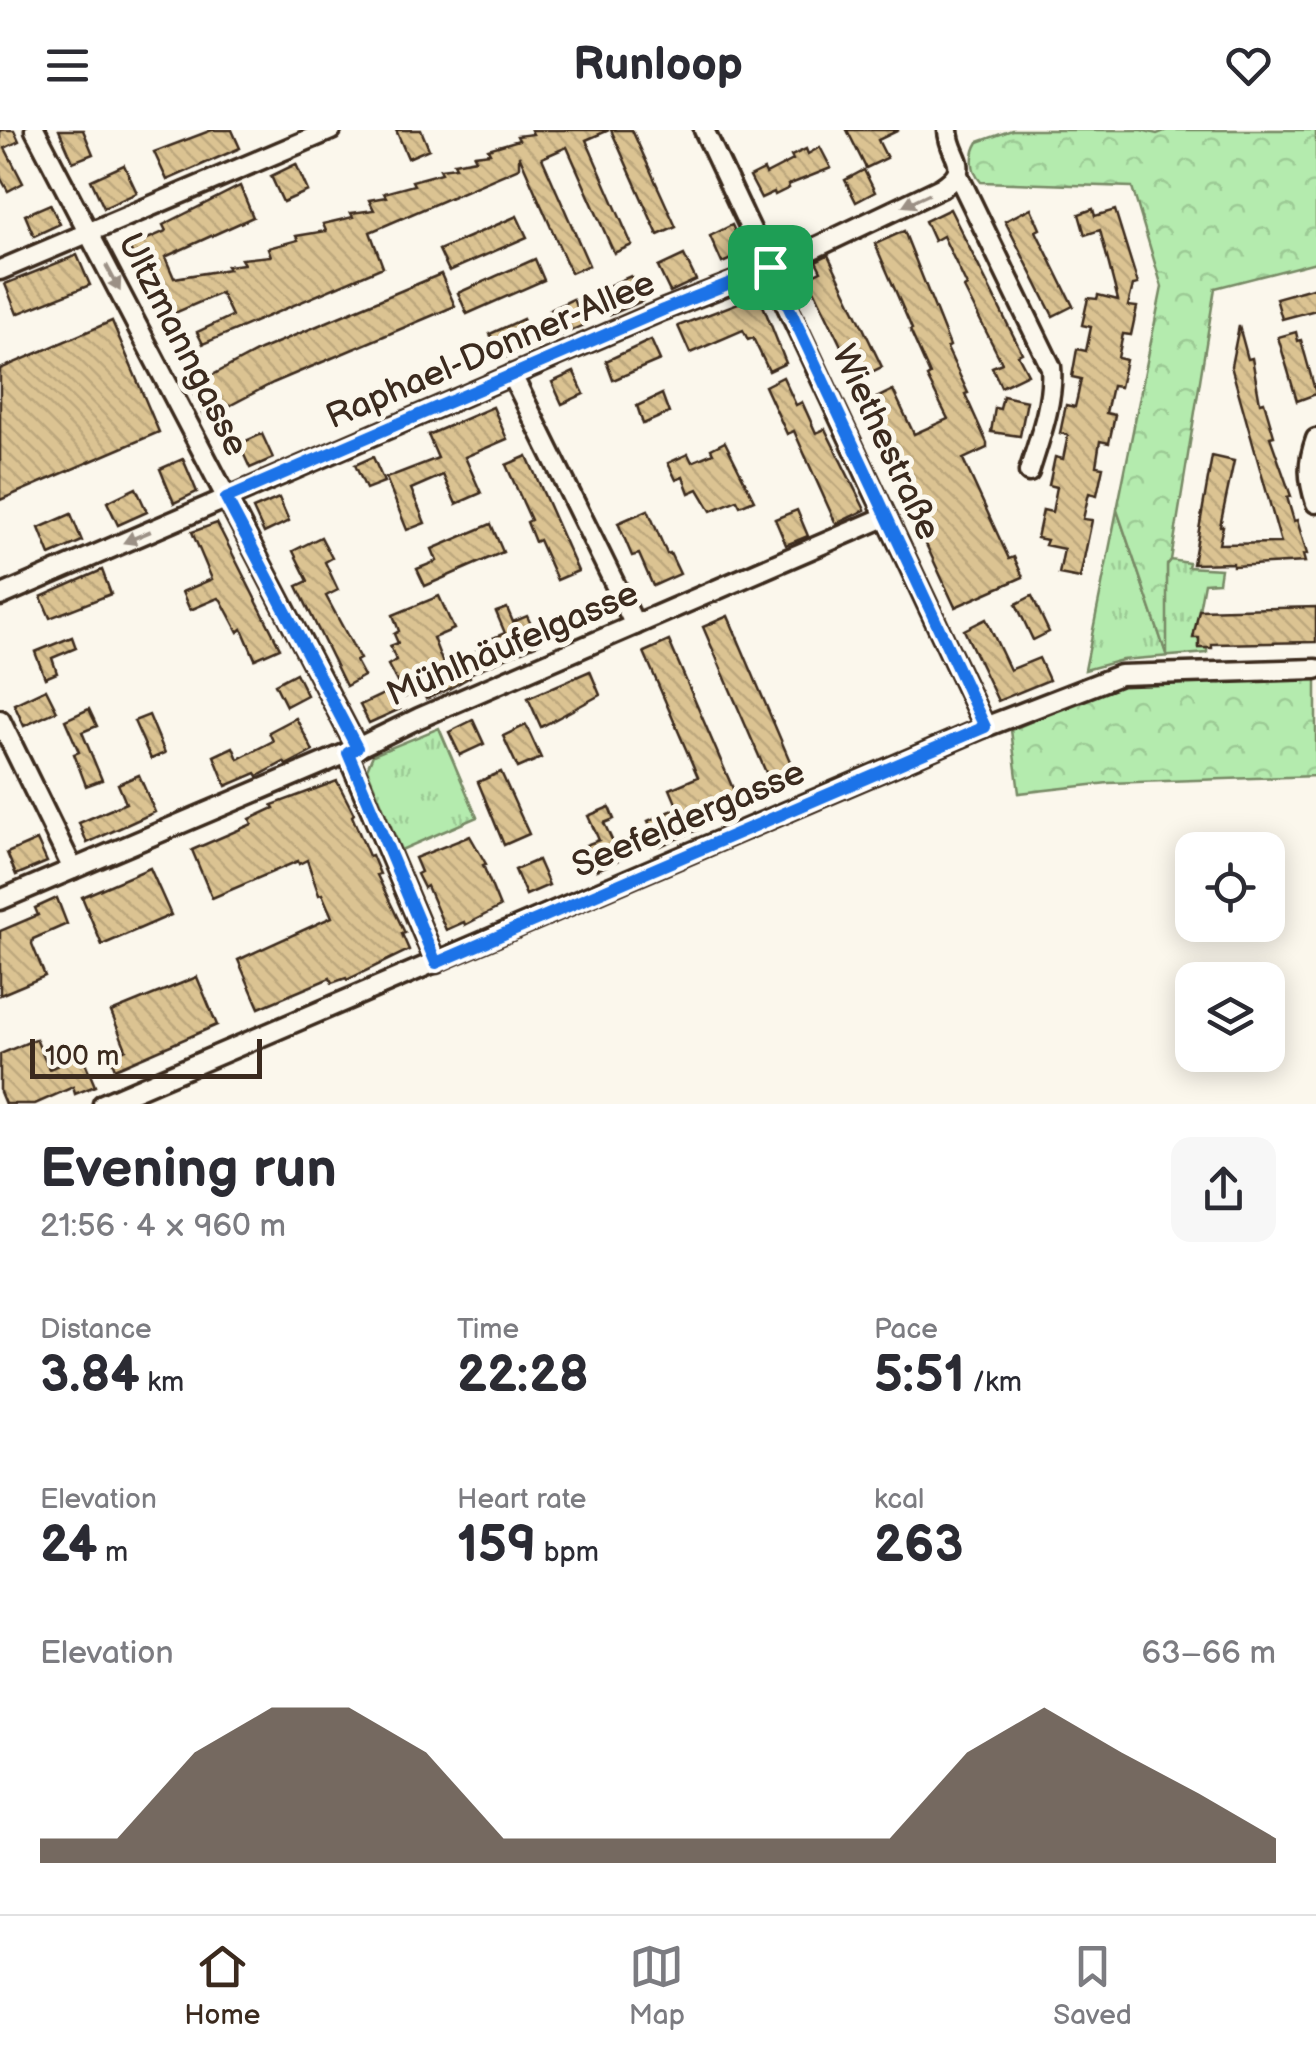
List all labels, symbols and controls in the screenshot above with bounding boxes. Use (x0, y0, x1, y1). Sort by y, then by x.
icon: menu (40, 38, 95, 93)
text: Runloop (573, 38, 743, 93)
icon: heart (1221, 38, 1276, 93)
one-way arrow (901, 192, 930, 209)
pin (728, 225, 813, 310)
street label: Ultzmanngasse (108, 226, 257, 463)
icon: arrive (743, 240, 798, 295)
street label: Raphael-Donner-Allee (320, 262, 661, 439)
one-way arrow (104, 264, 121, 293)
street label: Wiethestraße (822, 338, 950, 547)
one-way arrow (122, 529, 152, 545)
street label: Mühlhäufelgasse (380, 572, 645, 717)
street label: Seefeldergasse (566, 751, 811, 888)
map controls (1175, 832, 1285, 1072)
button: locate (1175, 832, 1285, 942)
button: layers (1175, 962, 1285, 1072)
scale bar (30, 1034, 262, 1078)
text: 100 m (45, 1040, 119, 1073)
text: Evening run (40, 1136, 337, 1203)
button: share (1171, 1137, 1276, 1242)
text: 21:56 · 4 × 960 m (40, 1207, 286, 1246)
text: Distance (40, 1313, 152, 1346)
text: Time (457, 1313, 519, 1346)
text: Pace (874, 1313, 938, 1346)
text: 3.84 (40, 1346, 140, 1406)
text: 22:28 (457, 1346, 589, 1406)
text: 5:51 (874, 1346, 965, 1406)
text: km (140, 1366, 184, 1399)
text: /km (965, 1366, 1022, 1399)
text: Elevation (40, 1483, 157, 1516)
text: Heart rate (457, 1483, 586, 1516)
text: kcal (874, 1483, 924, 1516)
text: 24 (40, 1516, 97, 1576)
text: 159 (457, 1516, 536, 1576)
text: 263 (874, 1516, 963, 1576)
text: m (97, 1536, 128, 1569)
text: bpm (536, 1536, 599, 1569)
text: Elevation (40, 1634, 173, 1673)
text: 63–66 m (1141, 1634, 1276, 1673)
tab: Home (184, 1939, 260, 2032)
tab: Map (629, 1939, 685, 2032)
tab: Saved (1053, 1939, 1132, 2032)

